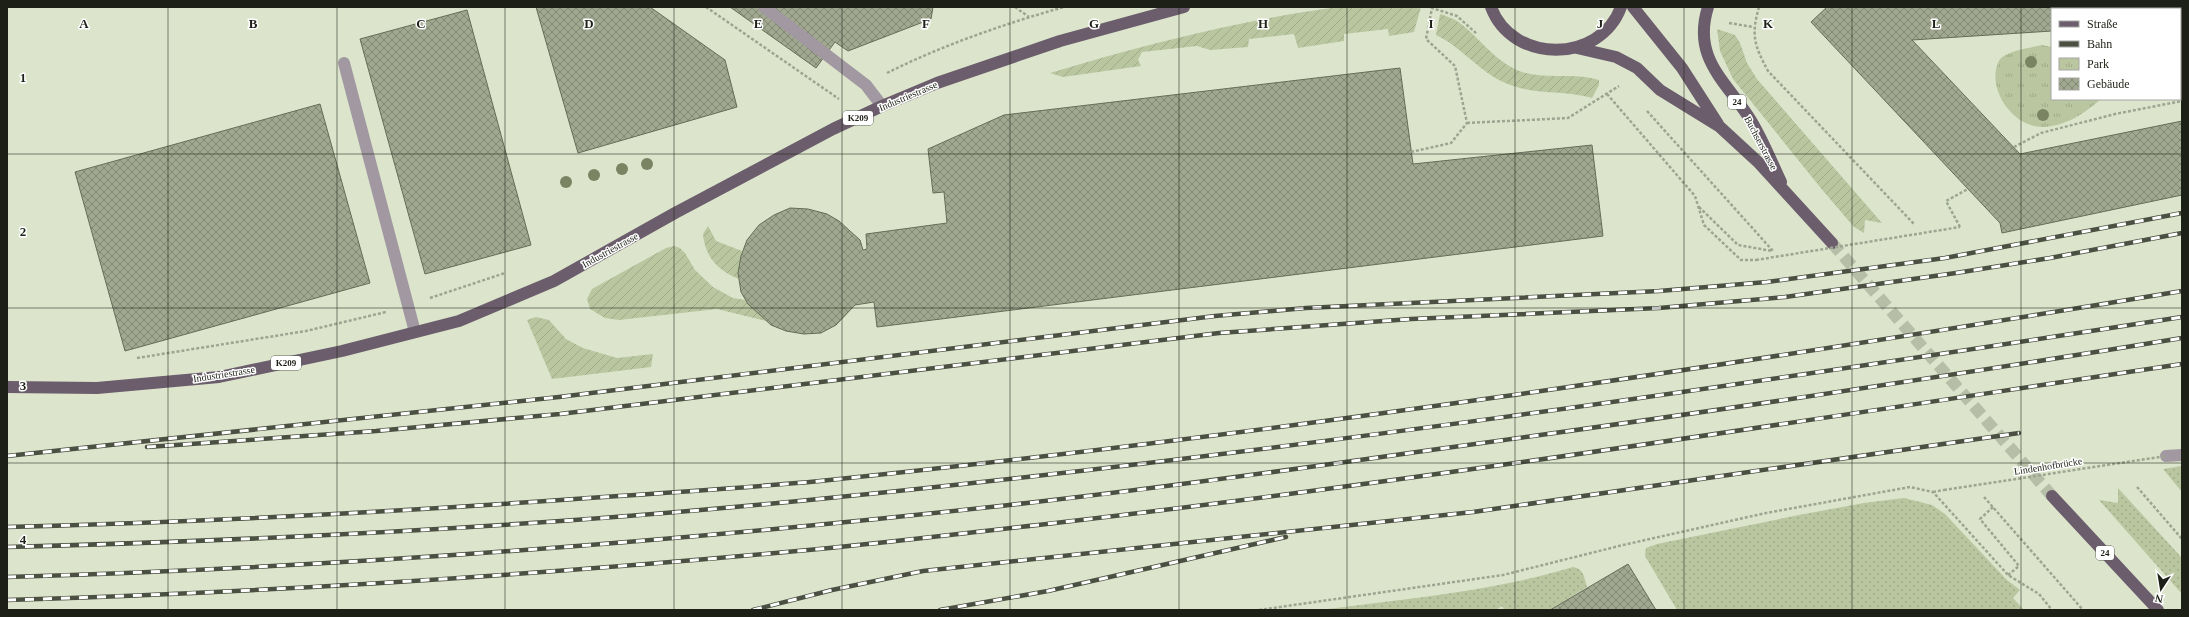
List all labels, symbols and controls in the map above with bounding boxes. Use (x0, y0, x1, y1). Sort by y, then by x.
legend (2051, 8, 2181, 100)
text: A (79, 16, 89, 31)
text: B (249, 16, 258, 31)
text: C (416, 16, 426, 31)
text: D (584, 16, 594, 31)
text: E (754, 16, 762, 31)
text: F (922, 16, 930, 31)
text: G (1089, 16, 1099, 31)
text: H (1258, 16, 1268, 31)
text: I (1428, 16, 1434, 31)
text: J (1597, 16, 1604, 31)
text: K (1763, 16, 1774, 31)
text: L (1932, 16, 1941, 31)
text: Straße (2087, 17, 2118, 31)
text: Bahn (2087, 37, 2112, 51)
text: Park (2087, 57, 2109, 71)
text: 1 (20, 70, 26, 85)
text: Gebäude (2087, 77, 2130, 91)
street label: Industriestrasse (877, 79, 939, 113)
road number: 24 (1728, 95, 1746, 109)
road number: K209 (843, 111, 873, 125)
street label: Buchserstrasse (1742, 114, 1780, 172)
text: 2 (20, 224, 26, 239)
street label: Industriestrasse (580, 230, 640, 270)
road number: K209 (271, 356, 301, 370)
street label: Industriestrasse (192, 364, 256, 384)
text: 3 (20, 378, 27, 393)
street label: Lindenhofbrücke (2013, 455, 2083, 477)
text: 4 (20, 532, 27, 547)
road number: 24 (2096, 546, 2114, 560)
north arrow (2141, 569, 2181, 609)
text: N (2154, 592, 2164, 605)

